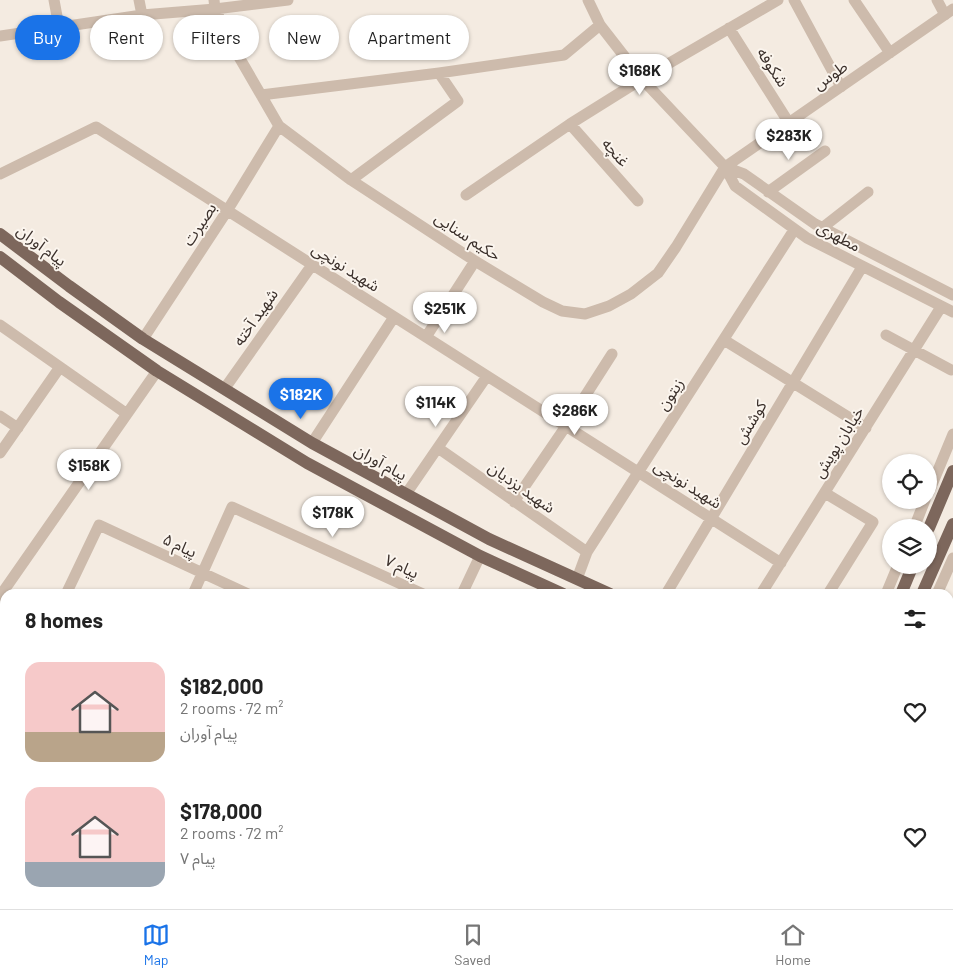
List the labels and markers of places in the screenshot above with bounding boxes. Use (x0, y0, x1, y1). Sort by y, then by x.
pin: $168K (605, 54, 675, 96)
pin: $283K (754, 119, 824, 161)
pin: $251K (410, 292, 480, 334)
pin: $182K (266, 378, 336, 420)
pin: $114K (401, 386, 471, 428)
pin: $286K (540, 394, 610, 436)
pin: $158K (54, 448, 124, 491)
pin: $178K (298, 496, 368, 538)

